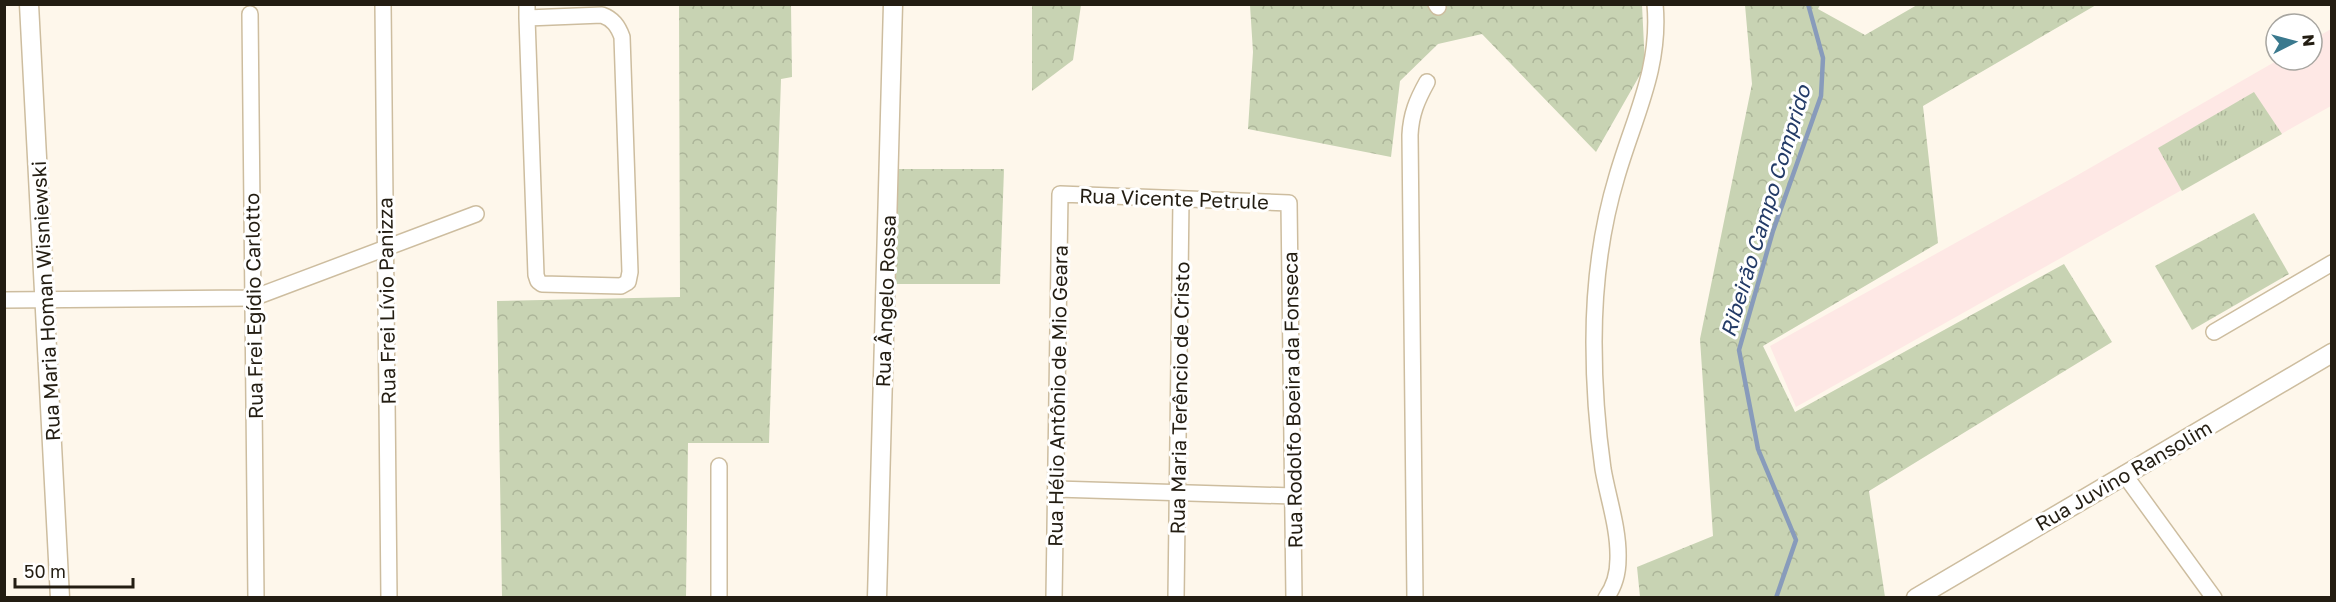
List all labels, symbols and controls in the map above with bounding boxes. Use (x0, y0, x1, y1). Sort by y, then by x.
north arrow (2264, 12, 2324, 72)
text: N (2298, 33, 2319, 48)
water label: Ribeirão Campo Comprido (1714, 81, 1816, 340)
street label: Rua Maria Homan Wisniewski (26, 160, 64, 442)
street label: Rua Vicente Petrule (1079, 183, 1269, 213)
street label: Rua Frei Egídio Carlotto (239, 193, 267, 419)
street label: Rua Frei Lívio Panizza (372, 197, 400, 405)
street label: Rua Ângelo Rossa (870, 214, 900, 388)
street label: Rua Hélio Antônio de Mio Geara (1042, 245, 1072, 547)
street label: Rua Rodolfo Boeira da Fonseca (1277, 251, 1307, 549)
street label: Rua Maria Terêncio de Cristo (1165, 261, 1193, 535)
street label: Rua Juvino Ransolim (2031, 415, 2215, 535)
scale bar (15, 551, 134, 589)
text: 50 m (24, 560, 66, 582)

